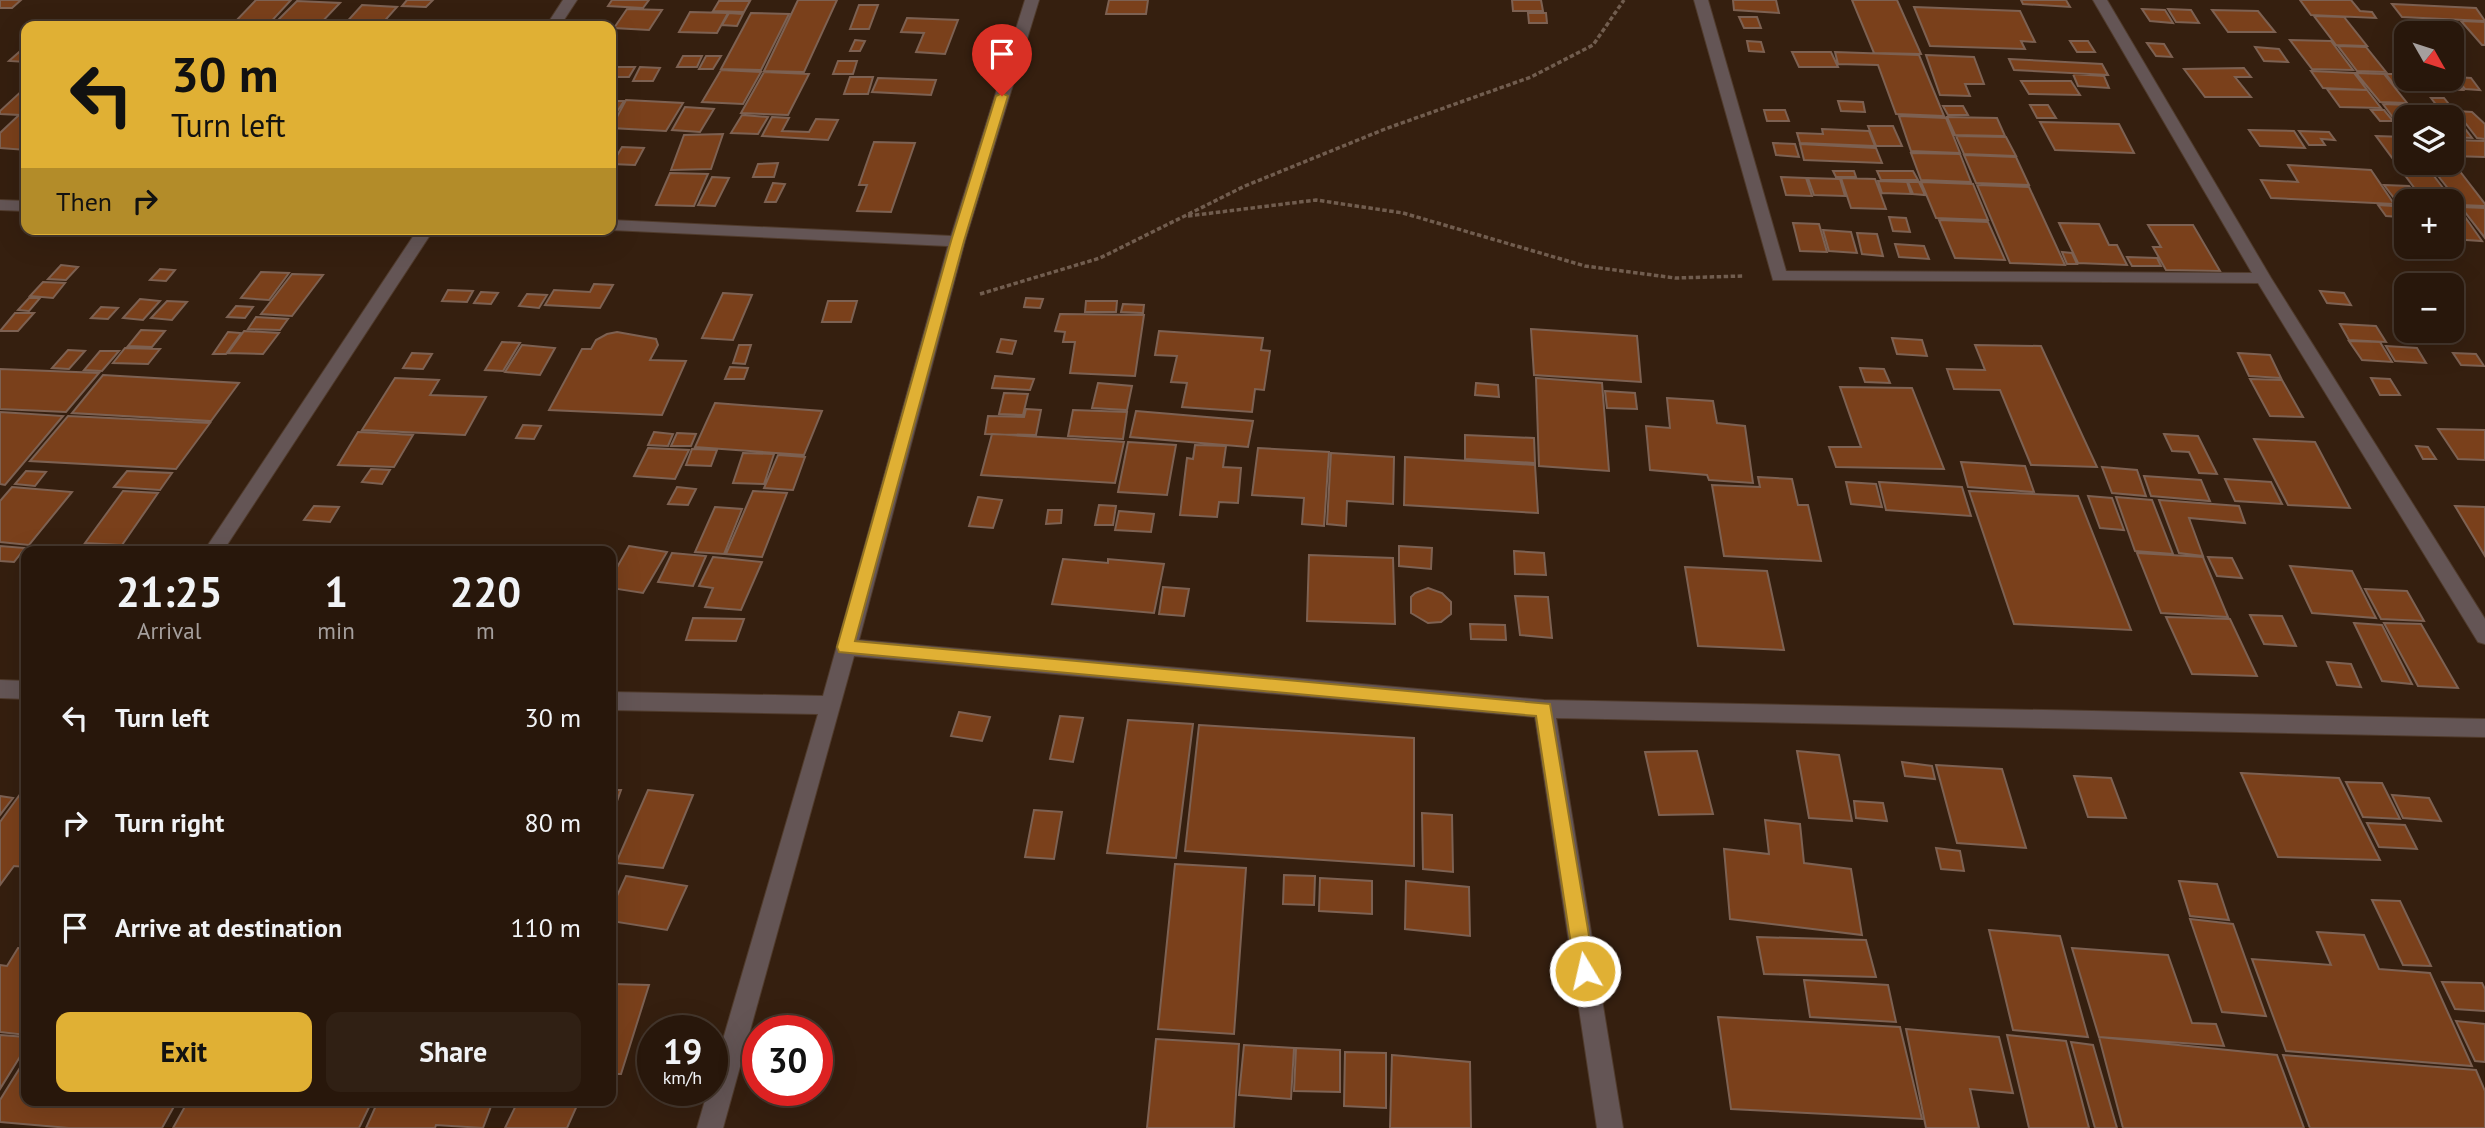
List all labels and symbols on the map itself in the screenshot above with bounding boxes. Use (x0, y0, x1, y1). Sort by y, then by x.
north arrow (2394, 21, 2464, 91)
pin (972, 24, 1032, 96)
position arrow (1548, 934, 1622, 1008)
speed limit sign: 30 (742, 1015, 833, 1106)

